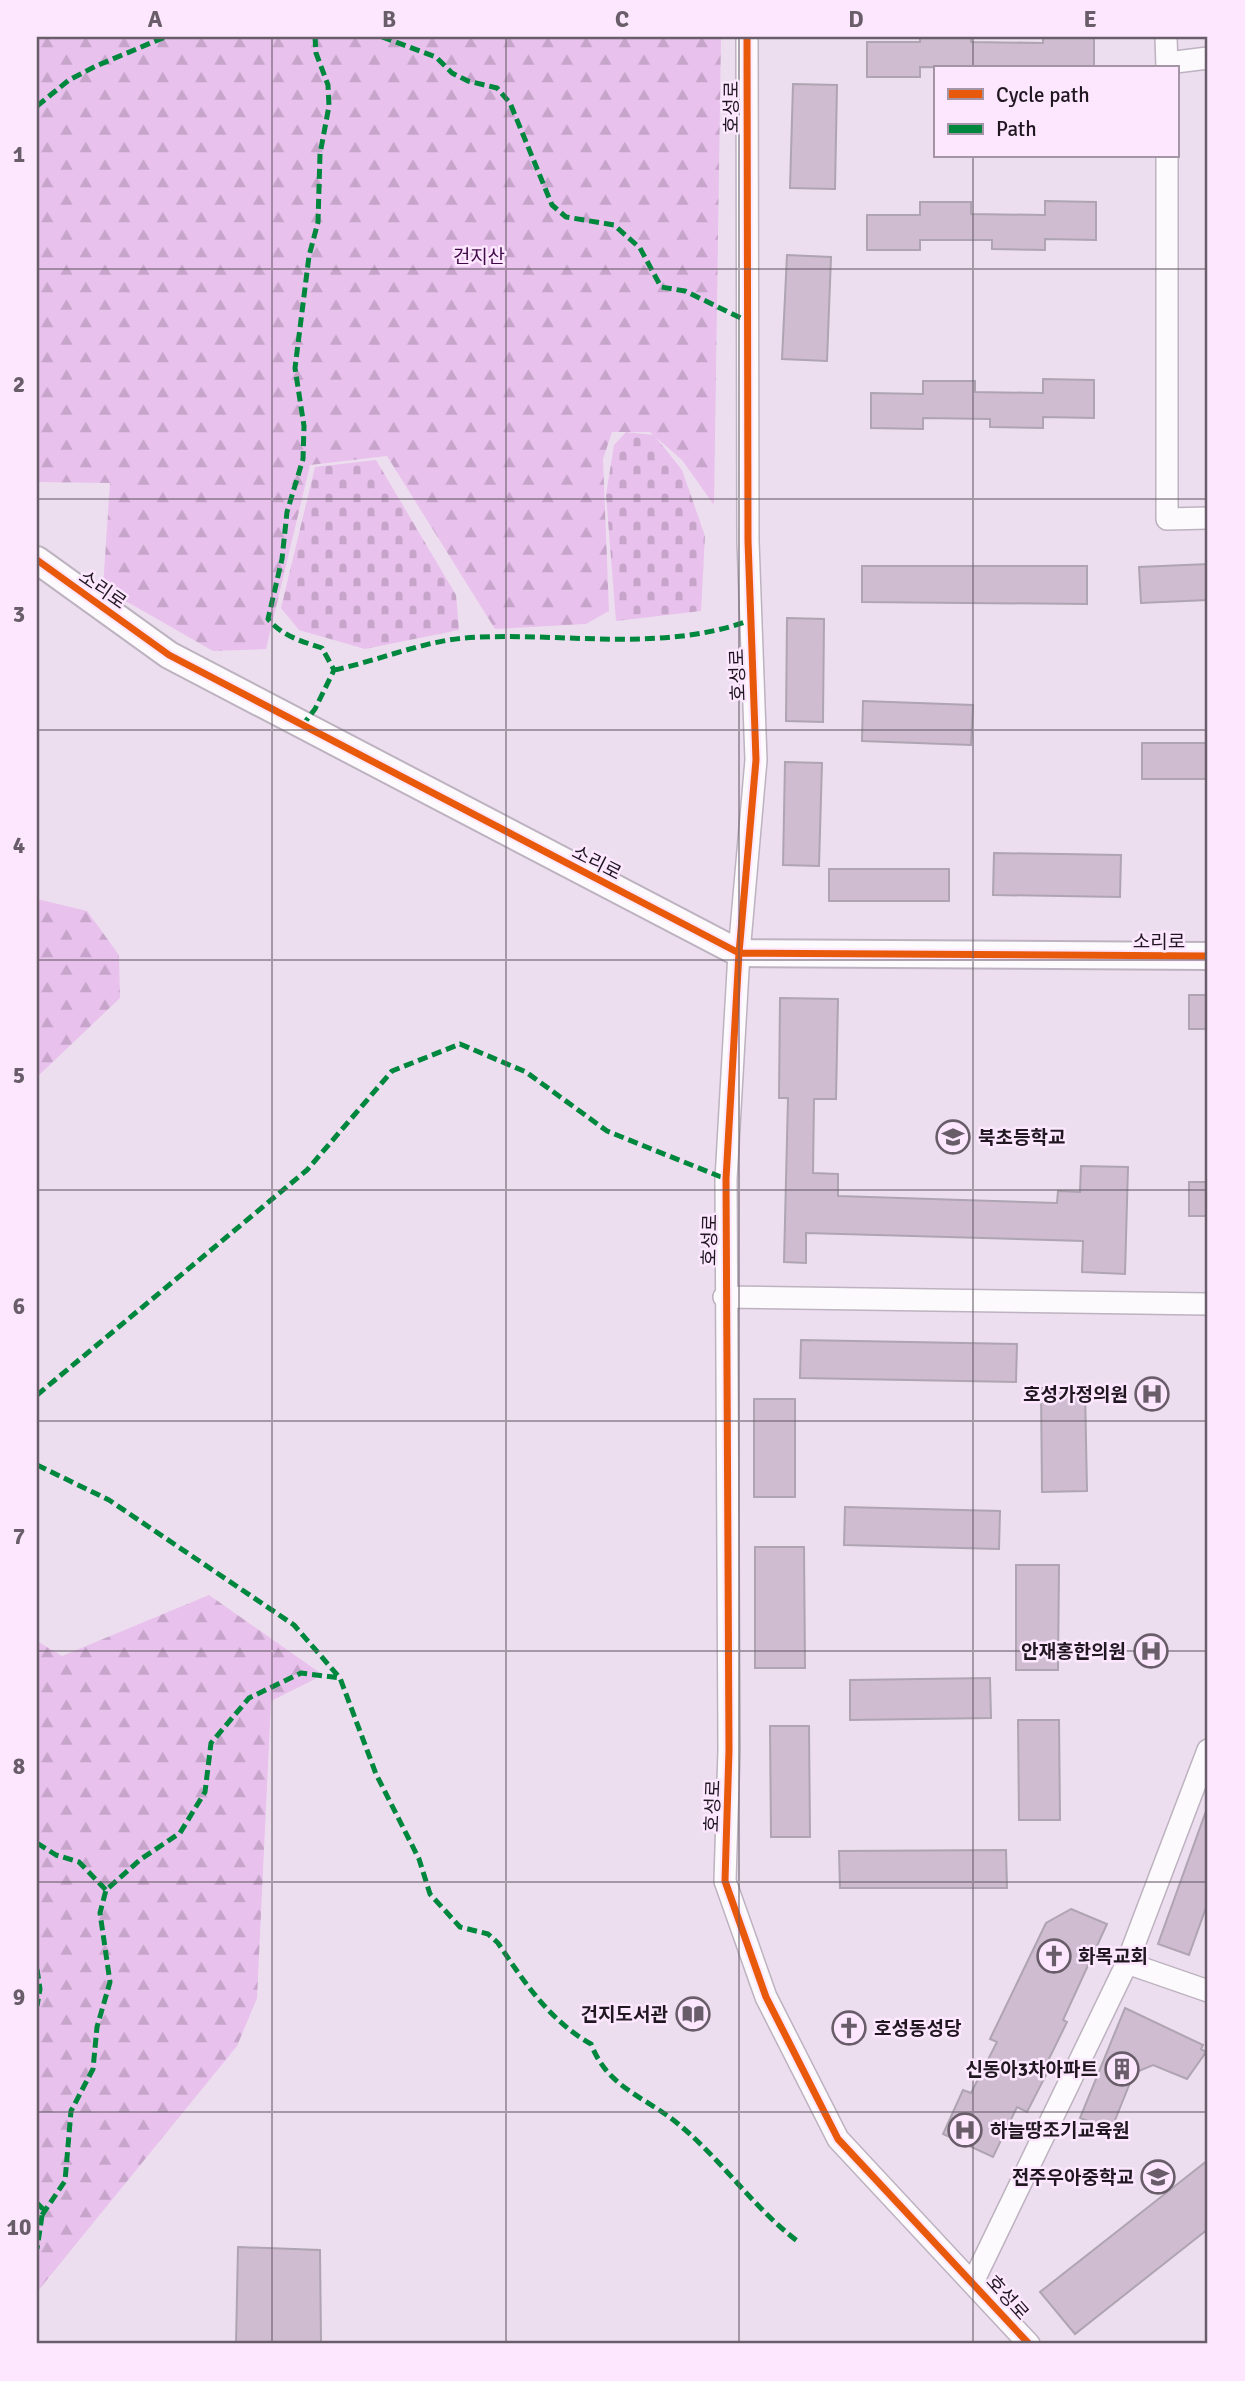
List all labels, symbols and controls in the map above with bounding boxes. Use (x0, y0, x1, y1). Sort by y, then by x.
text: A (148, 5, 163, 34)
text: B (382, 5, 396, 34)
text: C (615, 5, 629, 34)
text: D (848, 5, 864, 34)
text: E (1083, 5, 1097, 34)
legend (934, 66, 1178, 158)
street label: 호성로 (720, 81, 744, 133)
text: Cycle path (996, 82, 1090, 108)
text: Path (996, 116, 1037, 142)
text: 1 (13, 140, 25, 169)
park label: 건지산 (453, 245, 505, 269)
text: 2 (13, 370, 25, 399)
street label: 소리로 (74, 565, 131, 615)
text: 3 (13, 600, 25, 629)
street label: 호성로 (725, 648, 751, 702)
text: 4 (13, 831, 25, 860)
street label: 소리로 (568, 840, 625, 885)
street label: 소리로 (1133, 930, 1185, 954)
text: 5 (13, 1061, 25, 1090)
school or university icon: 북초등학교 (934, 1118, 972, 1156)
place label: 북초등학교 (978, 1126, 1065, 1150)
street label: 호성로 (698, 1214, 722, 1266)
text: 6 (13, 1292, 25, 1321)
hospital icon: 호성가정의원 (1133, 1375, 1171, 1413)
place label: 호성가정의원 (1023, 1383, 1128, 1407)
text: 7 (13, 1522, 25, 1551)
hospital icon: 안재홍한의원 (1132, 1632, 1170, 1670)
place label: 안재홍한의원 (1021, 1640, 1126, 1664)
text: 8 (13, 1752, 25, 1781)
street label: 호성로 (700, 1779, 726, 1833)
church icon: 화목교회 (1035, 1937, 1073, 1975)
place label: 화목교회 (1078, 1945, 1148, 1969)
text: 9 (13, 1983, 25, 2012)
library icon: 건지도서관 (674, 1995, 712, 2033)
place label: 건지도서관 (581, 2003, 669, 2027)
church icon: 호성동성당 (830, 2009, 868, 2047)
place label: 호성동성당 (874, 2017, 962, 2041)
building icon: 신동아3차아파트 (1103, 2050, 1141, 2088)
place label: 신동아3차아파트 (965, 2058, 1098, 2082)
hospital icon: 하늘땅조기교육원 (946, 2111, 984, 2149)
place label: 하늘땅조기교육원 (990, 2119, 1130, 2143)
school or university icon: 전주우아중학교 (1139, 2158, 1177, 2196)
place label: 전주우아중학교 (1012, 2166, 1134, 2190)
text: 10 (7, 2213, 31, 2242)
street label: 호성로 (981, 2270, 1034, 2325)

